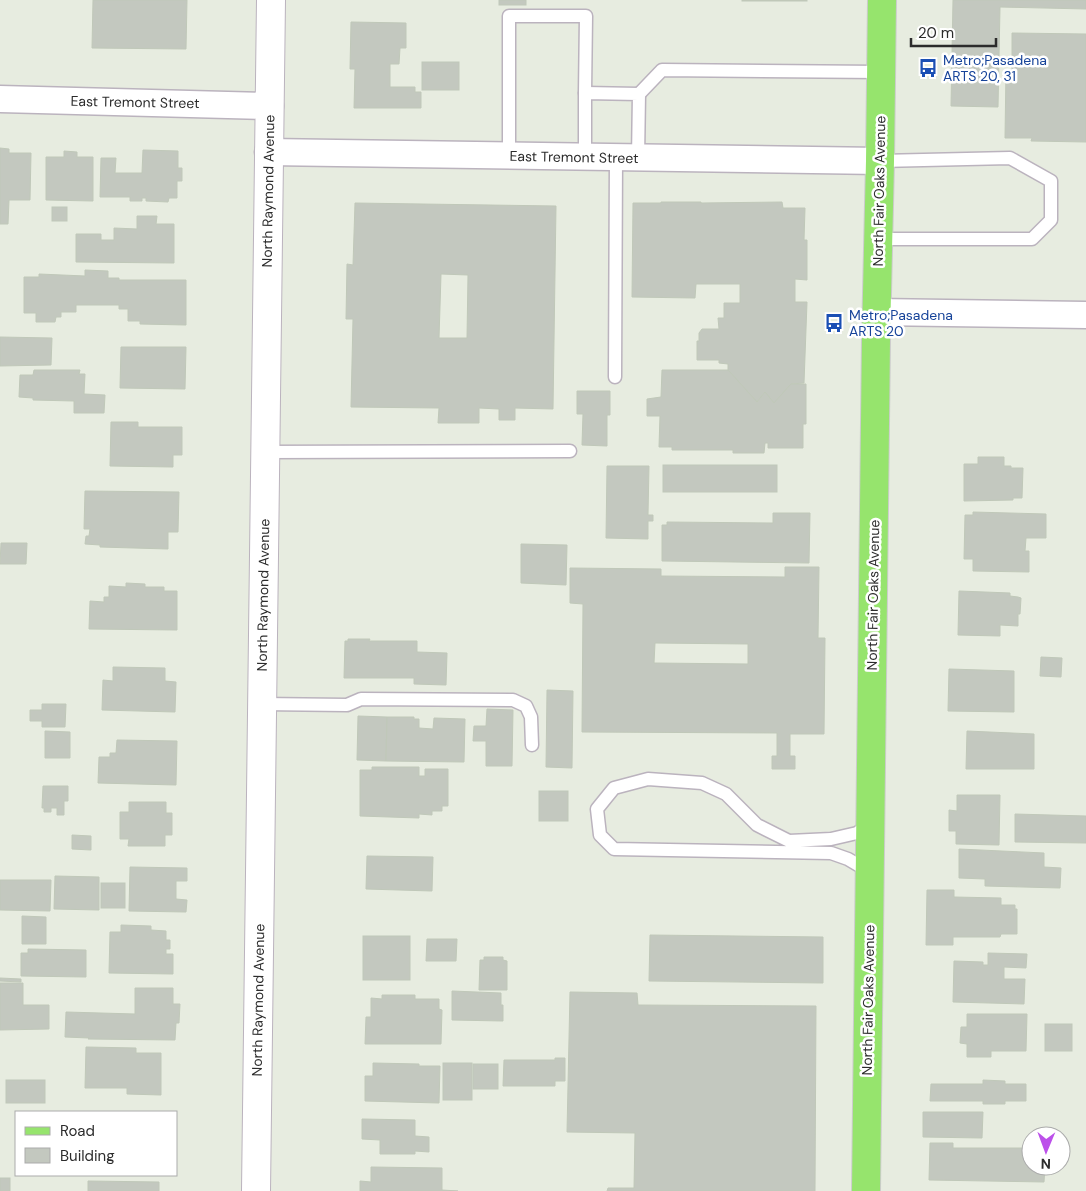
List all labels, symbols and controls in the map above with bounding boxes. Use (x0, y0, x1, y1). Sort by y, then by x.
scale bar (911, 15, 996, 47)
text: 20 m (918, 23, 954, 43)
place label: Metro;Pasadena ARTS 20, 31 (943, 51, 1047, 85)
bus stop icon: Metro;Pasadena ARTS 20, 31 (917, 57, 939, 79)
street label: East Tremont Street (70, 92, 200, 112)
street label: North Raymond Avenue (258, 115, 278, 267)
street label: North Fair Oaks Avenue (869, 115, 889, 267)
street label: East Tremont Street (509, 147, 639, 167)
place label: Metro;Pasadena ARTS 20 (849, 306, 953, 340)
bus stop icon: Metro;Pasadena ARTS 20 (823, 312, 845, 334)
street label: North Raymond Avenue (253, 519, 273, 671)
street label: North Fair Oaks Avenue (863, 519, 883, 671)
street label: North Raymond Avenue (248, 924, 268, 1076)
street label: North Fair Oaks Avenue (858, 924, 878, 1076)
legend (15, 1111, 178, 1176)
text: Road (60, 1121, 95, 1141)
north arrow (1021, 1126, 1071, 1176)
text: Building (60, 1146, 115, 1166)
text: N (1041, 1155, 1051, 1173)

